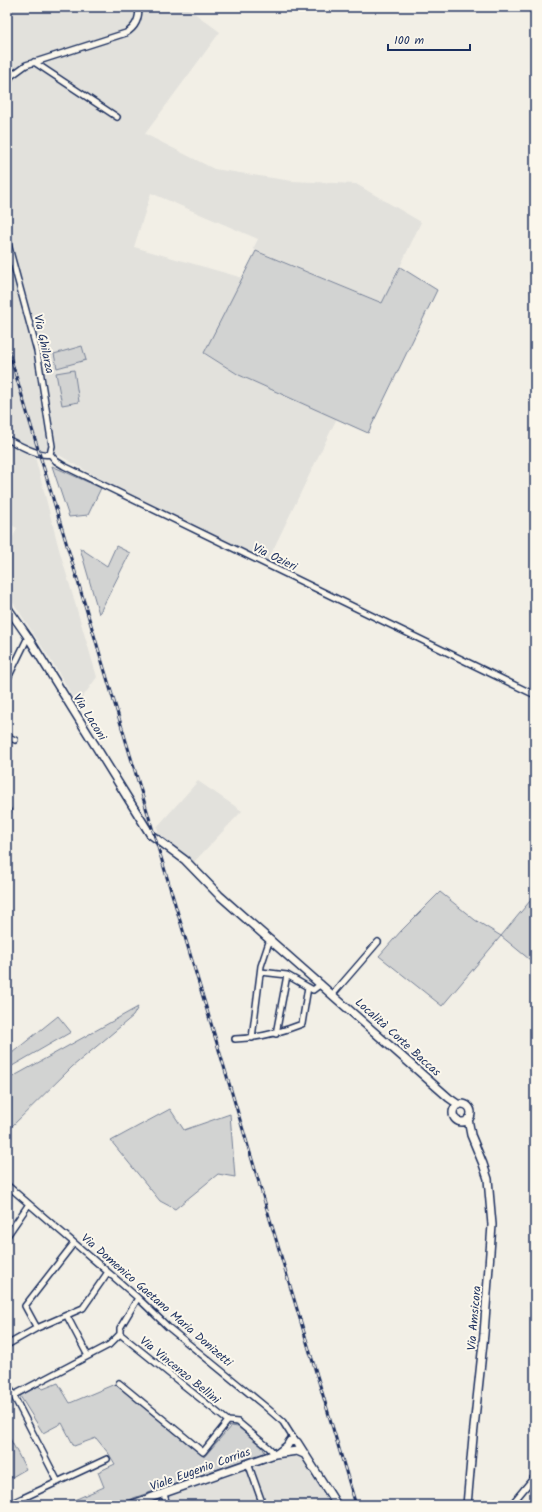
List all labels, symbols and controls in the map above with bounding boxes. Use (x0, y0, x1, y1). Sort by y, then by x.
scale bar (388, 26, 470, 52)
text: 100 m (394, 31, 425, 50)
street label: Via Ghilarza (28, 313, 59, 376)
street label: Via Ozieri (249, 539, 301, 577)
street label: Via Laconi (68, 690, 112, 745)
street label: Località Corte Baccas (350, 993, 445, 1081)
street label: Via Domenico Gaetano Maria Donizetti (77, 1229, 238, 1372)
street label: Via Amsicora (462, 1285, 487, 1351)
street label: Via Vincenzo Bellini (135, 1332, 225, 1410)
street label: Viale Eugenio Corrias (147, 1442, 253, 1496)

